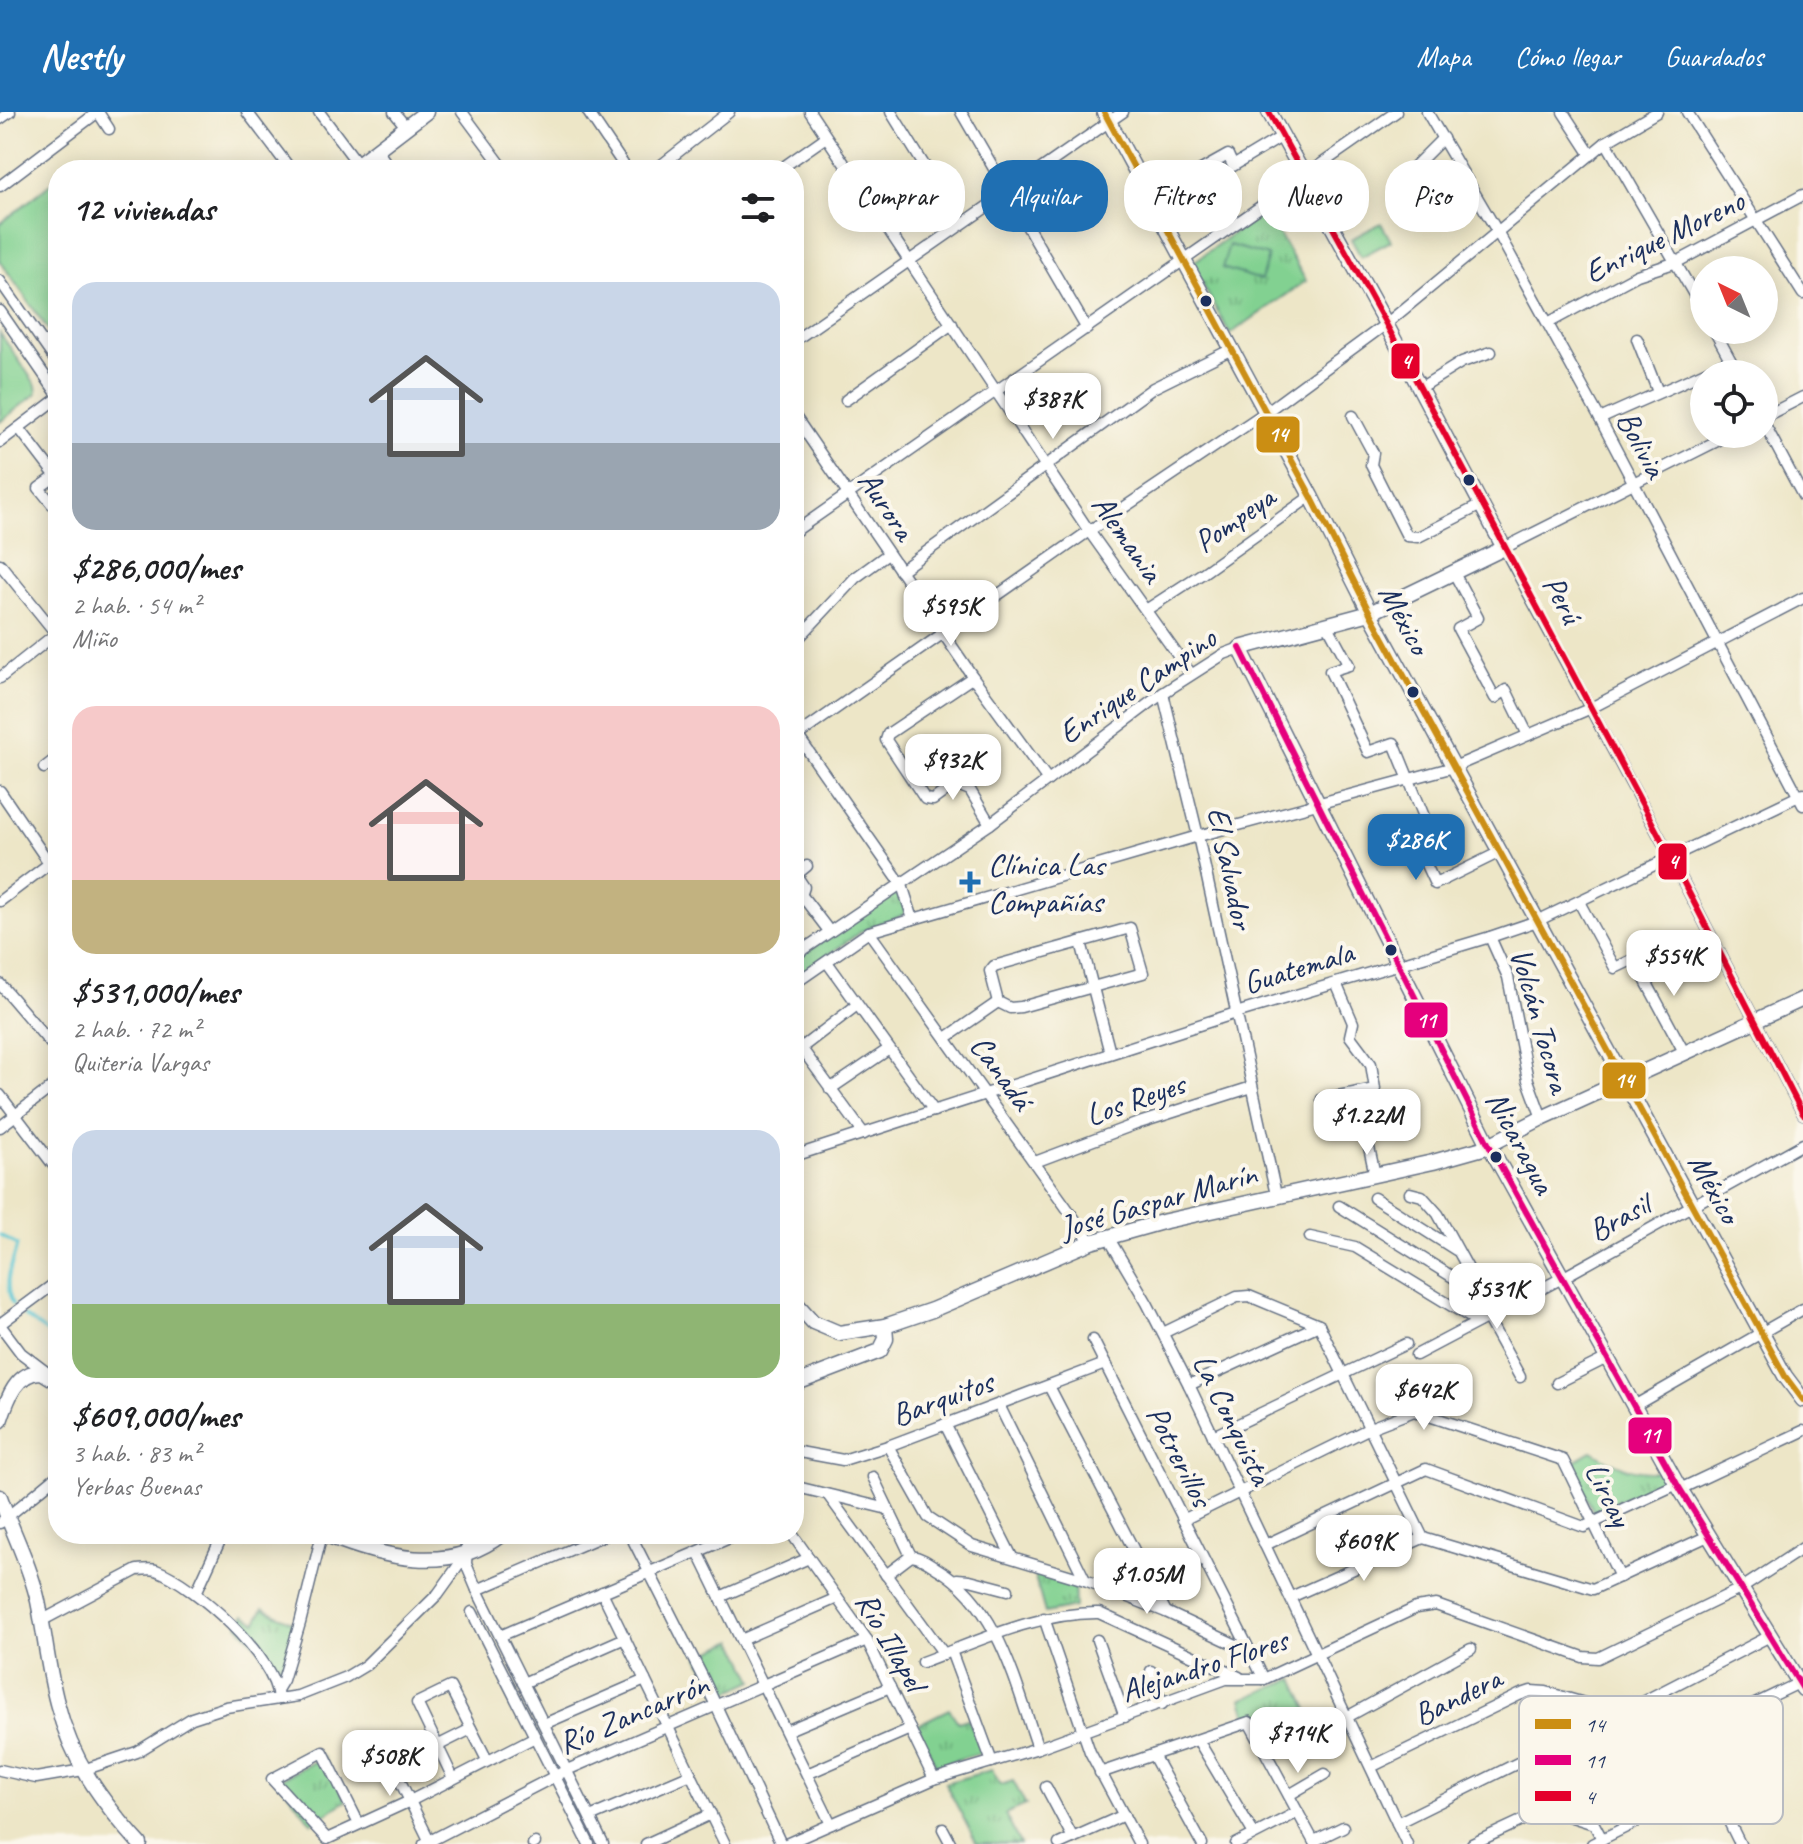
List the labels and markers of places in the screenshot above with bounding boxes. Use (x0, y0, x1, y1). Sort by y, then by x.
unlabelled marker (1198, 293, 1214, 309)
pin: $387K (997, 373, 1109, 441)
unlabelled marker (1461, 472, 1477, 488)
pin: $595K (895, 580, 1007, 648)
unlabelled marker (1405, 684, 1421, 700)
pin: $932K (897, 734, 1009, 802)
pin: $286K (1360, 814, 1472, 882)
place label: Clínica Las Compañías (988, 844, 1108, 922)
marker: Clínica Las Compañías (959, 871, 981, 893)
pin: $554K (1618, 930, 1730, 998)
unlabelled marker (1383, 942, 1399, 958)
pin: $1.22M (1302, 1089, 1432, 1157)
unlabelled marker (1488, 1149, 1504, 1165)
pin: $531K (1441, 1263, 1553, 1331)
pin: $642K (1368, 1364, 1480, 1432)
pin: $609K (1308, 1515, 1420, 1583)
pin: $1.05M (1082, 1548, 1212, 1616)
pin: $714K (1242, 1707, 1354, 1775)
pin: $508K (334, 1730, 446, 1798)

